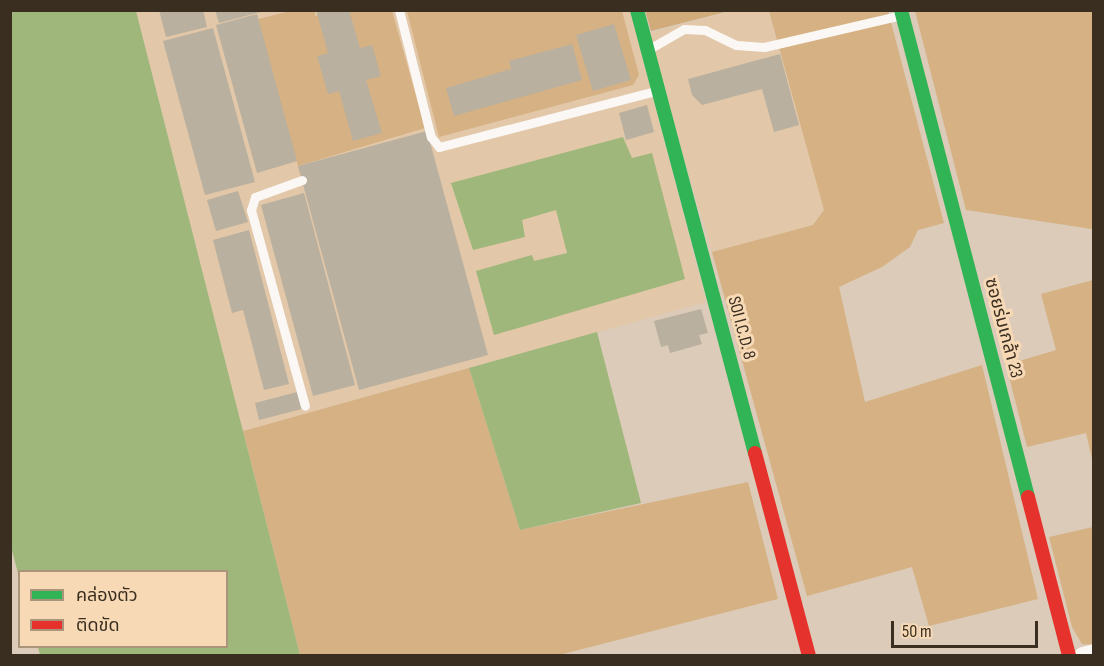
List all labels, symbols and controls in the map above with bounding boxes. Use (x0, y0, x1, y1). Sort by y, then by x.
street label: ซอยร่มเกล้า 23 (979, 276, 1027, 380)
street label: SOI I.C.D. 8 (722, 294, 760, 362)
legend (18, 570, 228, 648)
text: คล่องตัว (76, 585, 138, 606)
scale bar (894, 609, 1041, 647)
text: ติดขัด (76, 615, 119, 636)
text: 50 m (902, 621, 932, 642)

